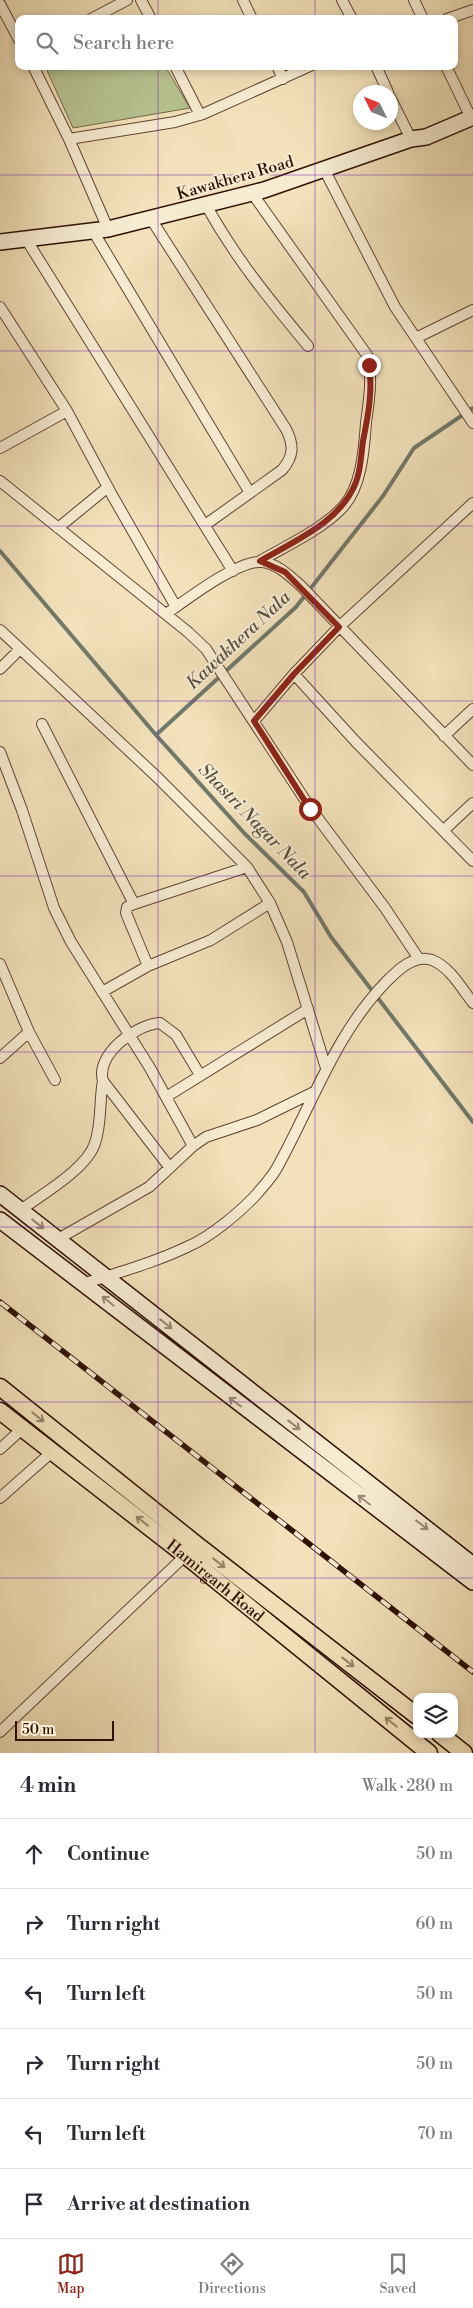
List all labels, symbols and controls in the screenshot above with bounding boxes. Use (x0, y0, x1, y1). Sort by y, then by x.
search box (15, 15, 458, 70)
icon: search (33, 29, 61, 57)
text: Search here (73, 31, 174, 55)
north arrow (353, 85, 398, 130)
street label: Kawakhera Road (174, 152, 296, 204)
route end (358, 354, 381, 377)
water label: Kawakhera Nala (181, 585, 296, 695)
water label: Shastri Nagar Nala (193, 758, 317, 885)
route start (299, 798, 322, 821)
one-way arrow (32, 1218, 45, 1229)
one-way arrow (102, 1295, 115, 1306)
one-way arrow (159, 1319, 172, 1330)
one-way arrow (228, 1397, 242, 1407)
one-way arrow (32, 1411, 45, 1422)
one-way arrow (287, 1419, 300, 1430)
one-way arrow (358, 1495, 371, 1506)
one-way arrow (136, 1516, 149, 1527)
one-way arrow (415, 1519, 428, 1530)
street label: Hamirgarh Road (162, 1535, 268, 1626)
one-way arrow (212, 1557, 225, 1568)
one-way arrow (341, 1657, 354, 1668)
map controls (413, 1693, 458, 1738)
button: layers (413, 1693, 458, 1738)
one-way arrow (385, 1717, 398, 1728)
scale bar (15, 1718, 114, 1741)
text: 50 m (22, 1721, 54, 1739)
text: 4 min (20, 1773, 76, 1799)
text: Walk · 280 m (362, 1776, 453, 1796)
icon: ahead (20, 1840, 48, 1868)
text: Continue (67, 1842, 150, 1866)
text: 50 m (416, 1844, 453, 1864)
icon: right (20, 1910, 48, 1938)
text: Turn right (67, 1912, 160, 1936)
text: 60 m (415, 1914, 453, 1934)
icon: left (20, 1980, 48, 2008)
text: Turn left (67, 1982, 146, 2006)
text: 50 m (416, 1984, 453, 2004)
icon: right (20, 2050, 48, 2078)
text: Turn right (67, 2052, 160, 2076)
text: 50 m (416, 2054, 453, 2074)
icon: left (20, 2120, 48, 2148)
text: Turn left (67, 2122, 146, 2146)
text: 70 m (417, 2124, 453, 2144)
icon: arrive (20, 2190, 48, 2218)
text: Arrive at destination (67, 2192, 250, 2216)
tab: Map (57, 2250, 85, 2298)
tab: Directions (198, 2250, 266, 2298)
tab: Saved (379, 2250, 416, 2298)

